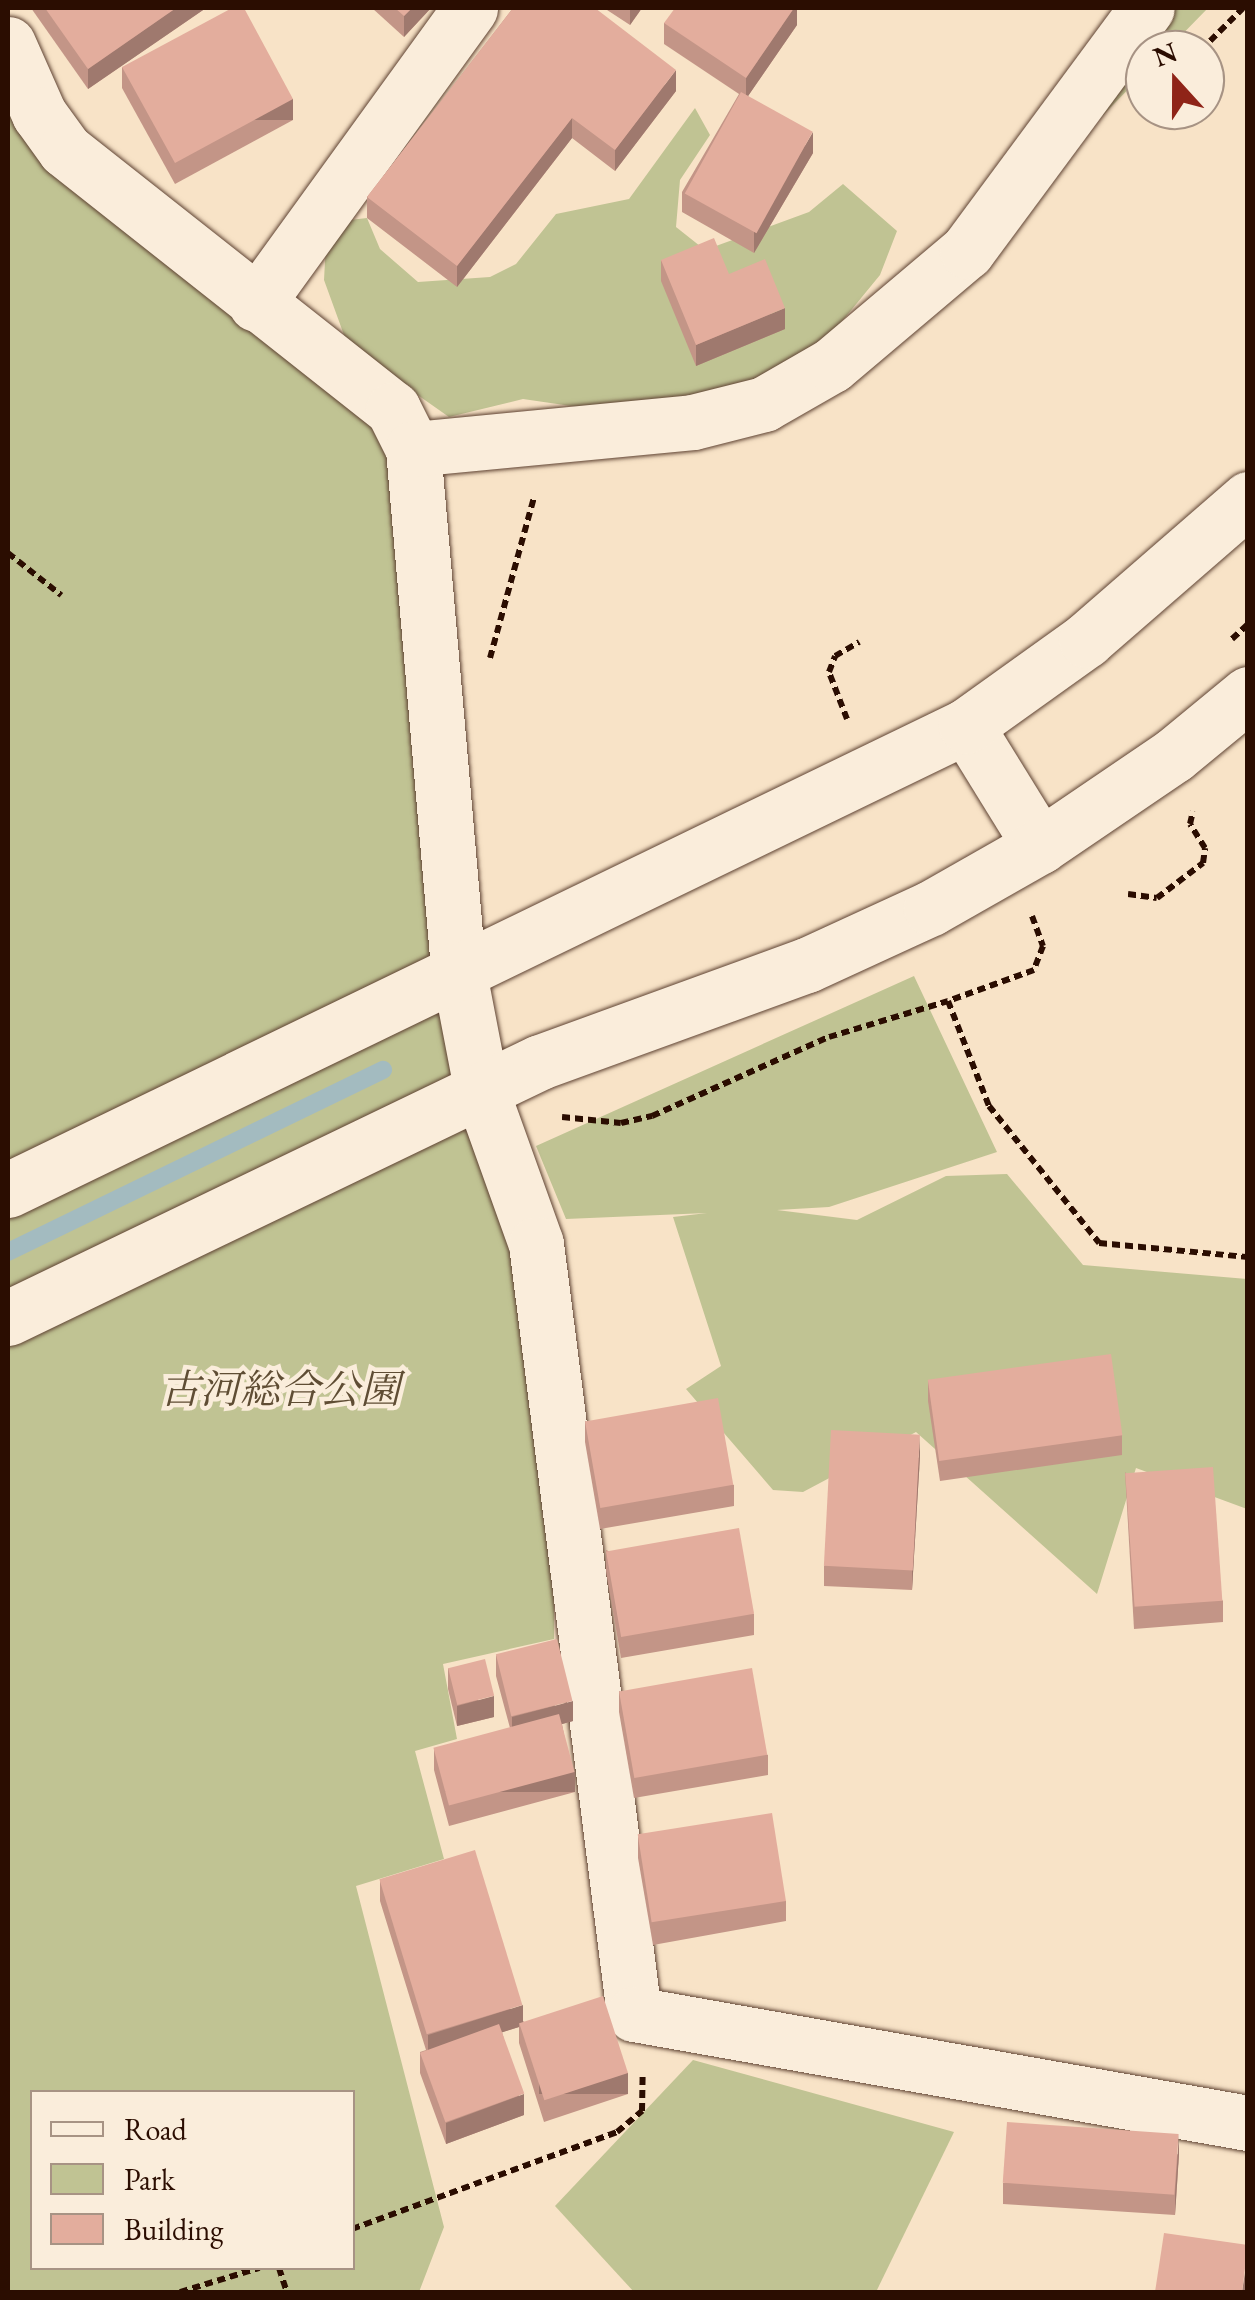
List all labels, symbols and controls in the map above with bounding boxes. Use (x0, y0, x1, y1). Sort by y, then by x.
north arrow (1125, 30, 1225, 130)
text: N (1148, 33, 1182, 75)
park label: 古河総合公園 (160, 1365, 400, 1413)
legend (30, 2090, 355, 2270)
text: Road (124, 2110, 187, 2149)
text: Park (124, 2160, 175, 2199)
text: Building (124, 2210, 223, 2249)

